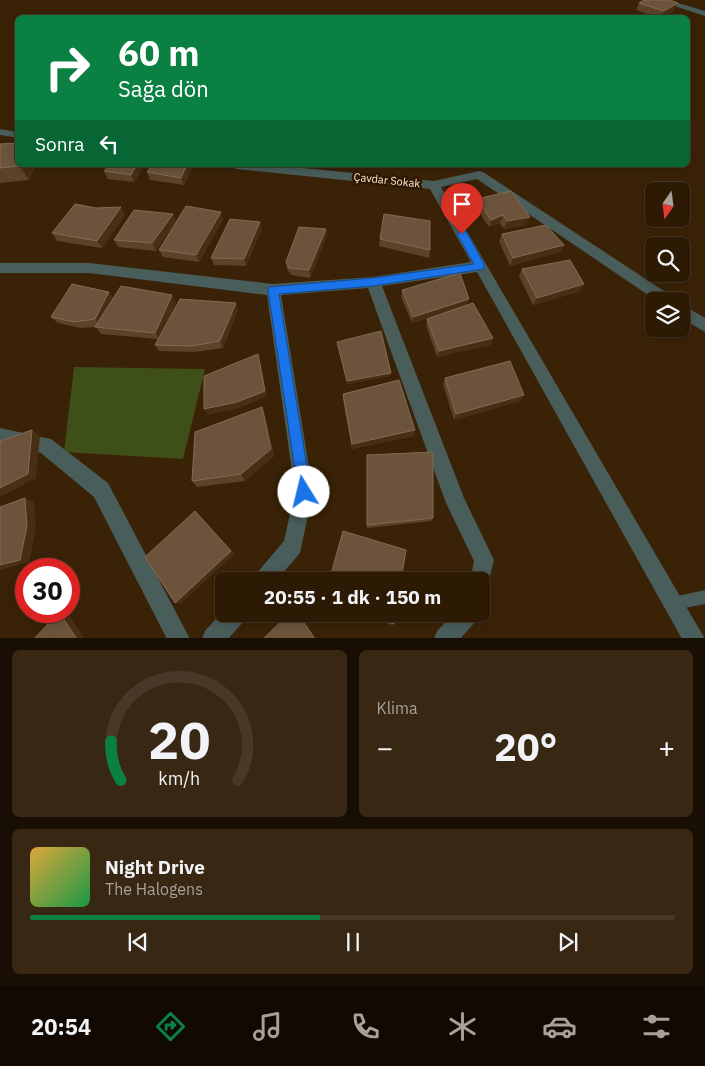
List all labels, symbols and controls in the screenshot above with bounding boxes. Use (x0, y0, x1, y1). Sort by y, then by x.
text: 60 m (118, 30, 200, 76)
icon: right (35, 35, 100, 100)
text: Sağa dön (118, 74, 209, 103)
icon: left (95, 130, 123, 158)
text: Sonra (35, 132, 85, 156)
street label: Çavdar Sokak (353, 170, 421, 190)
north arrow (645, 182, 690, 228)
map controls (645, 182, 690, 337)
pin (441, 183, 483, 234)
icon: arrive (448, 190, 476, 218)
button: search (645, 237, 690, 282)
button: layers (645, 292, 690, 337)
position arrow (277, 465, 329, 517)
speed limit sign: 30 (15, 558, 80, 623)
text: 20:55 · 1 dk · 150 m (264, 585, 441, 609)
text: Klima (377, 698, 418, 718)
text: 20 (148, 706, 210, 773)
text: 20° (494, 722, 557, 771)
text: − (377, 729, 393, 766)
text: + (658, 729, 675, 766)
text: km/h (158, 767, 200, 790)
text: Night Drive (105, 855, 205, 879)
text: The Halogens (105, 879, 203, 899)
icon: previous (124, 928, 152, 956)
icon: pause (339, 928, 367, 956)
icon: next (554, 928, 582, 956)
icon: directions (153, 1009, 188, 1044)
icon: music (250, 1009, 285, 1044)
icon: phone (348, 1009, 383, 1044)
icon: climate (445, 1009, 480, 1044)
icon: car (542, 1009, 577, 1044)
icon: filters (639, 1009, 674, 1044)
text: 20:54 (31, 1012, 91, 1041)

